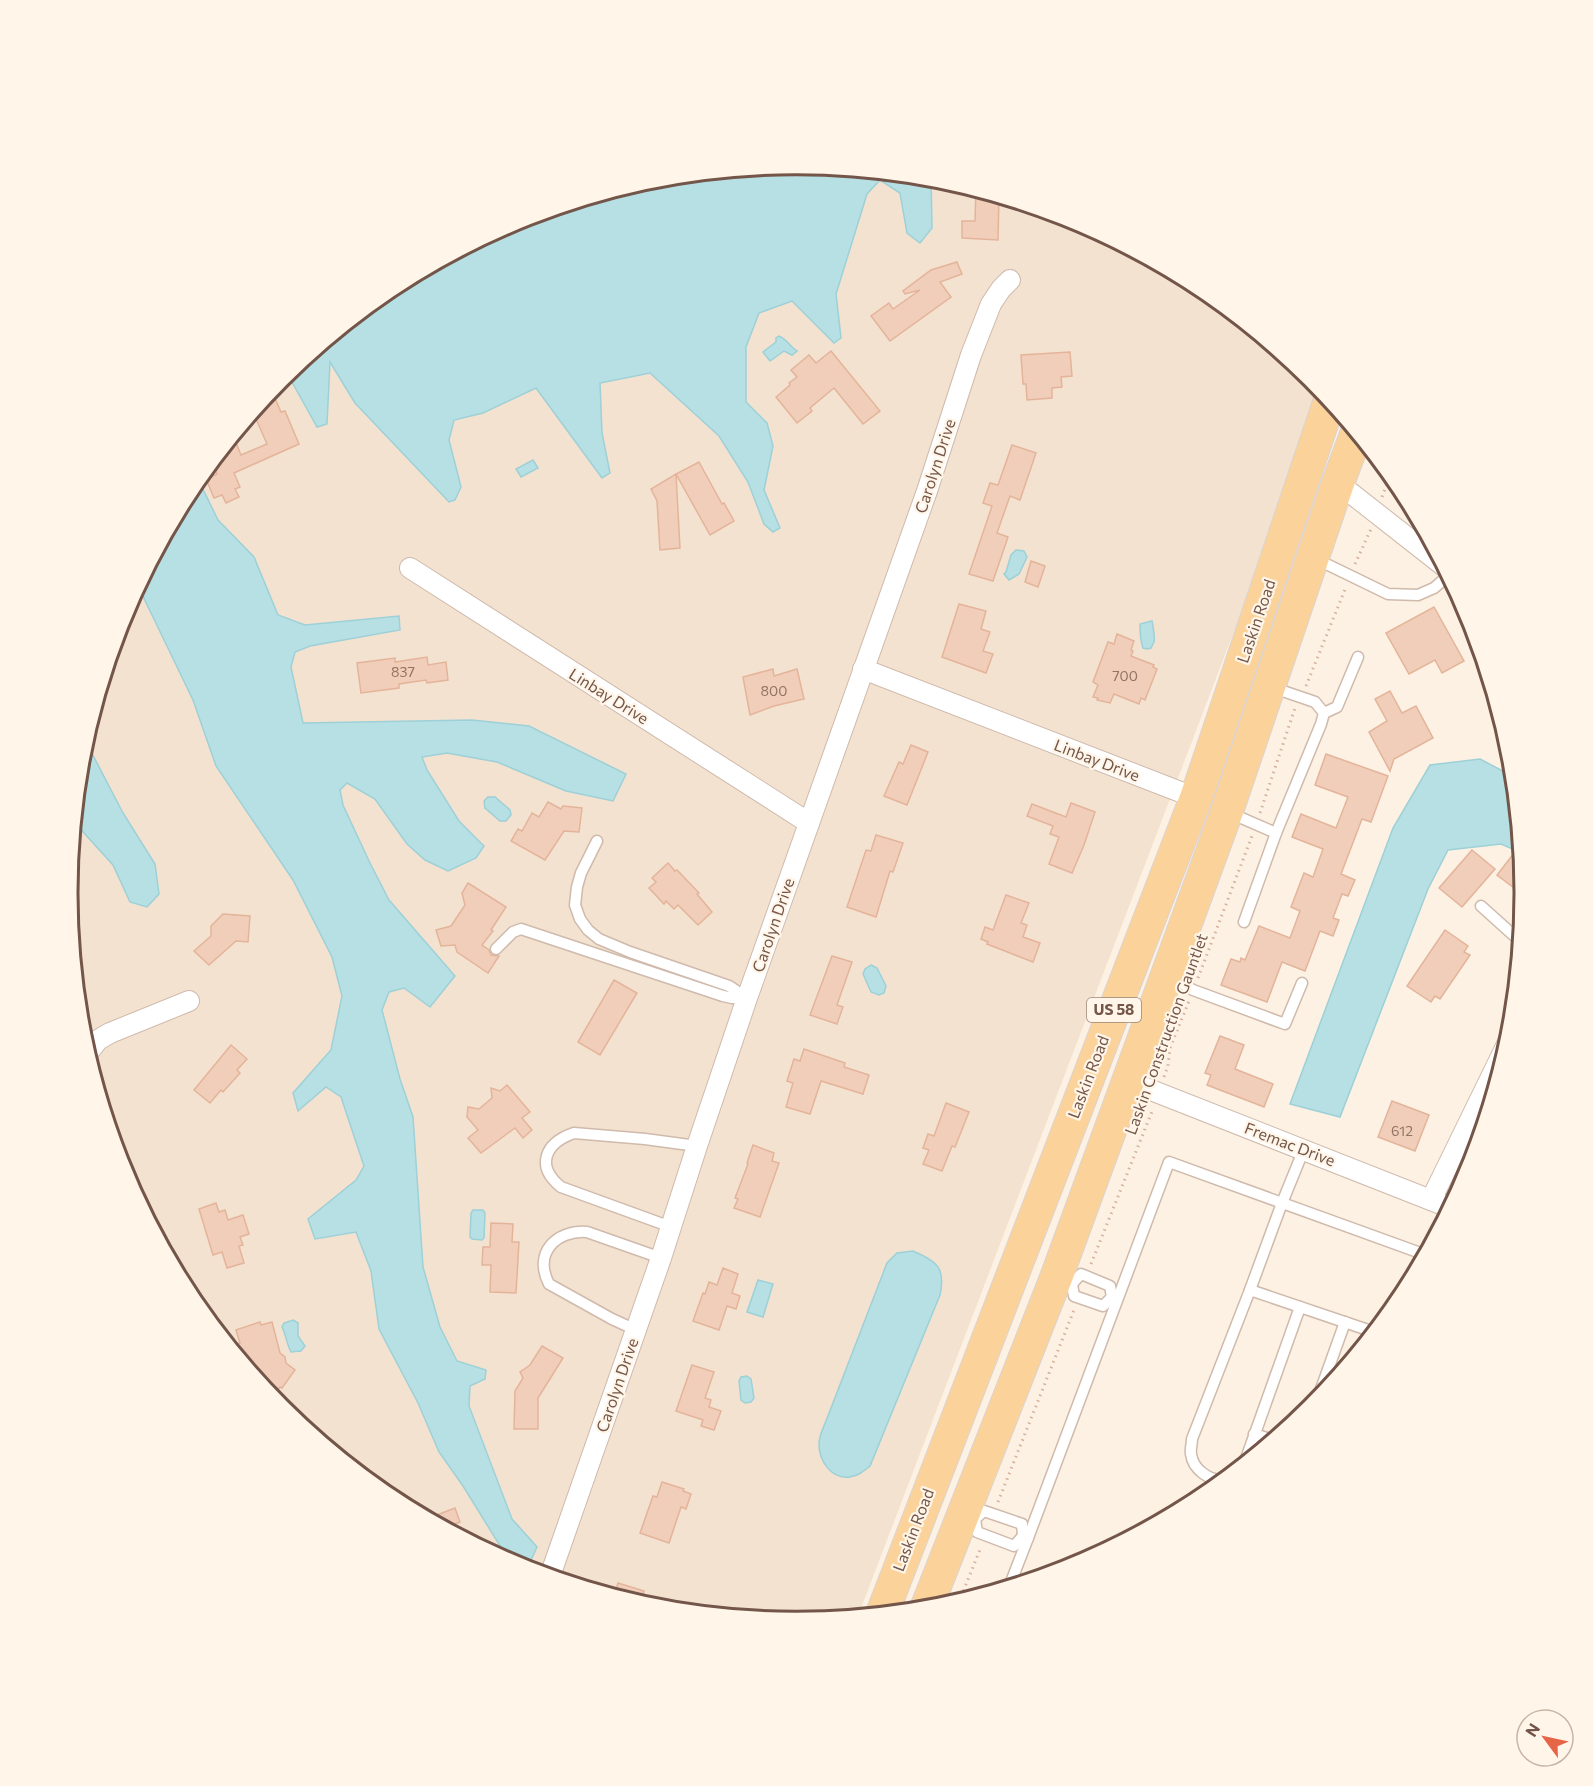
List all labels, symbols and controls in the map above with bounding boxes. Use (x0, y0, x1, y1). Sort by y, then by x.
street label: Carolyn Drive (910, 416, 959, 515)
street label: Laskin Road (1232, 577, 1279, 665)
house number: 837 (391, 663, 415, 680)
street label: Linbay Drive (566, 664, 653, 728)
house number: 700 (1112, 667, 1138, 684)
house number: 800 (761, 682, 787, 699)
street label: Linbay Drive (1052, 735, 1143, 785)
street label: Carolyn Drive (748, 875, 798, 974)
street label: Laskin Construction Gauntlet (1120, 930, 1211, 1137)
road number: US 58 (1087, 998, 1141, 1022)
street label: Laskin Road (1063, 1033, 1112, 1121)
street label: Fremac Drive (1242, 1118, 1338, 1170)
house number: 612 (1391, 1122, 1413, 1139)
street label: Carolyn Drive (592, 1335, 642, 1434)
street label: Laskin Road (888, 1486, 937, 1574)
north arrow (1515, 1708, 1575, 1768)
text: N (1521, 1719, 1543, 1740)

